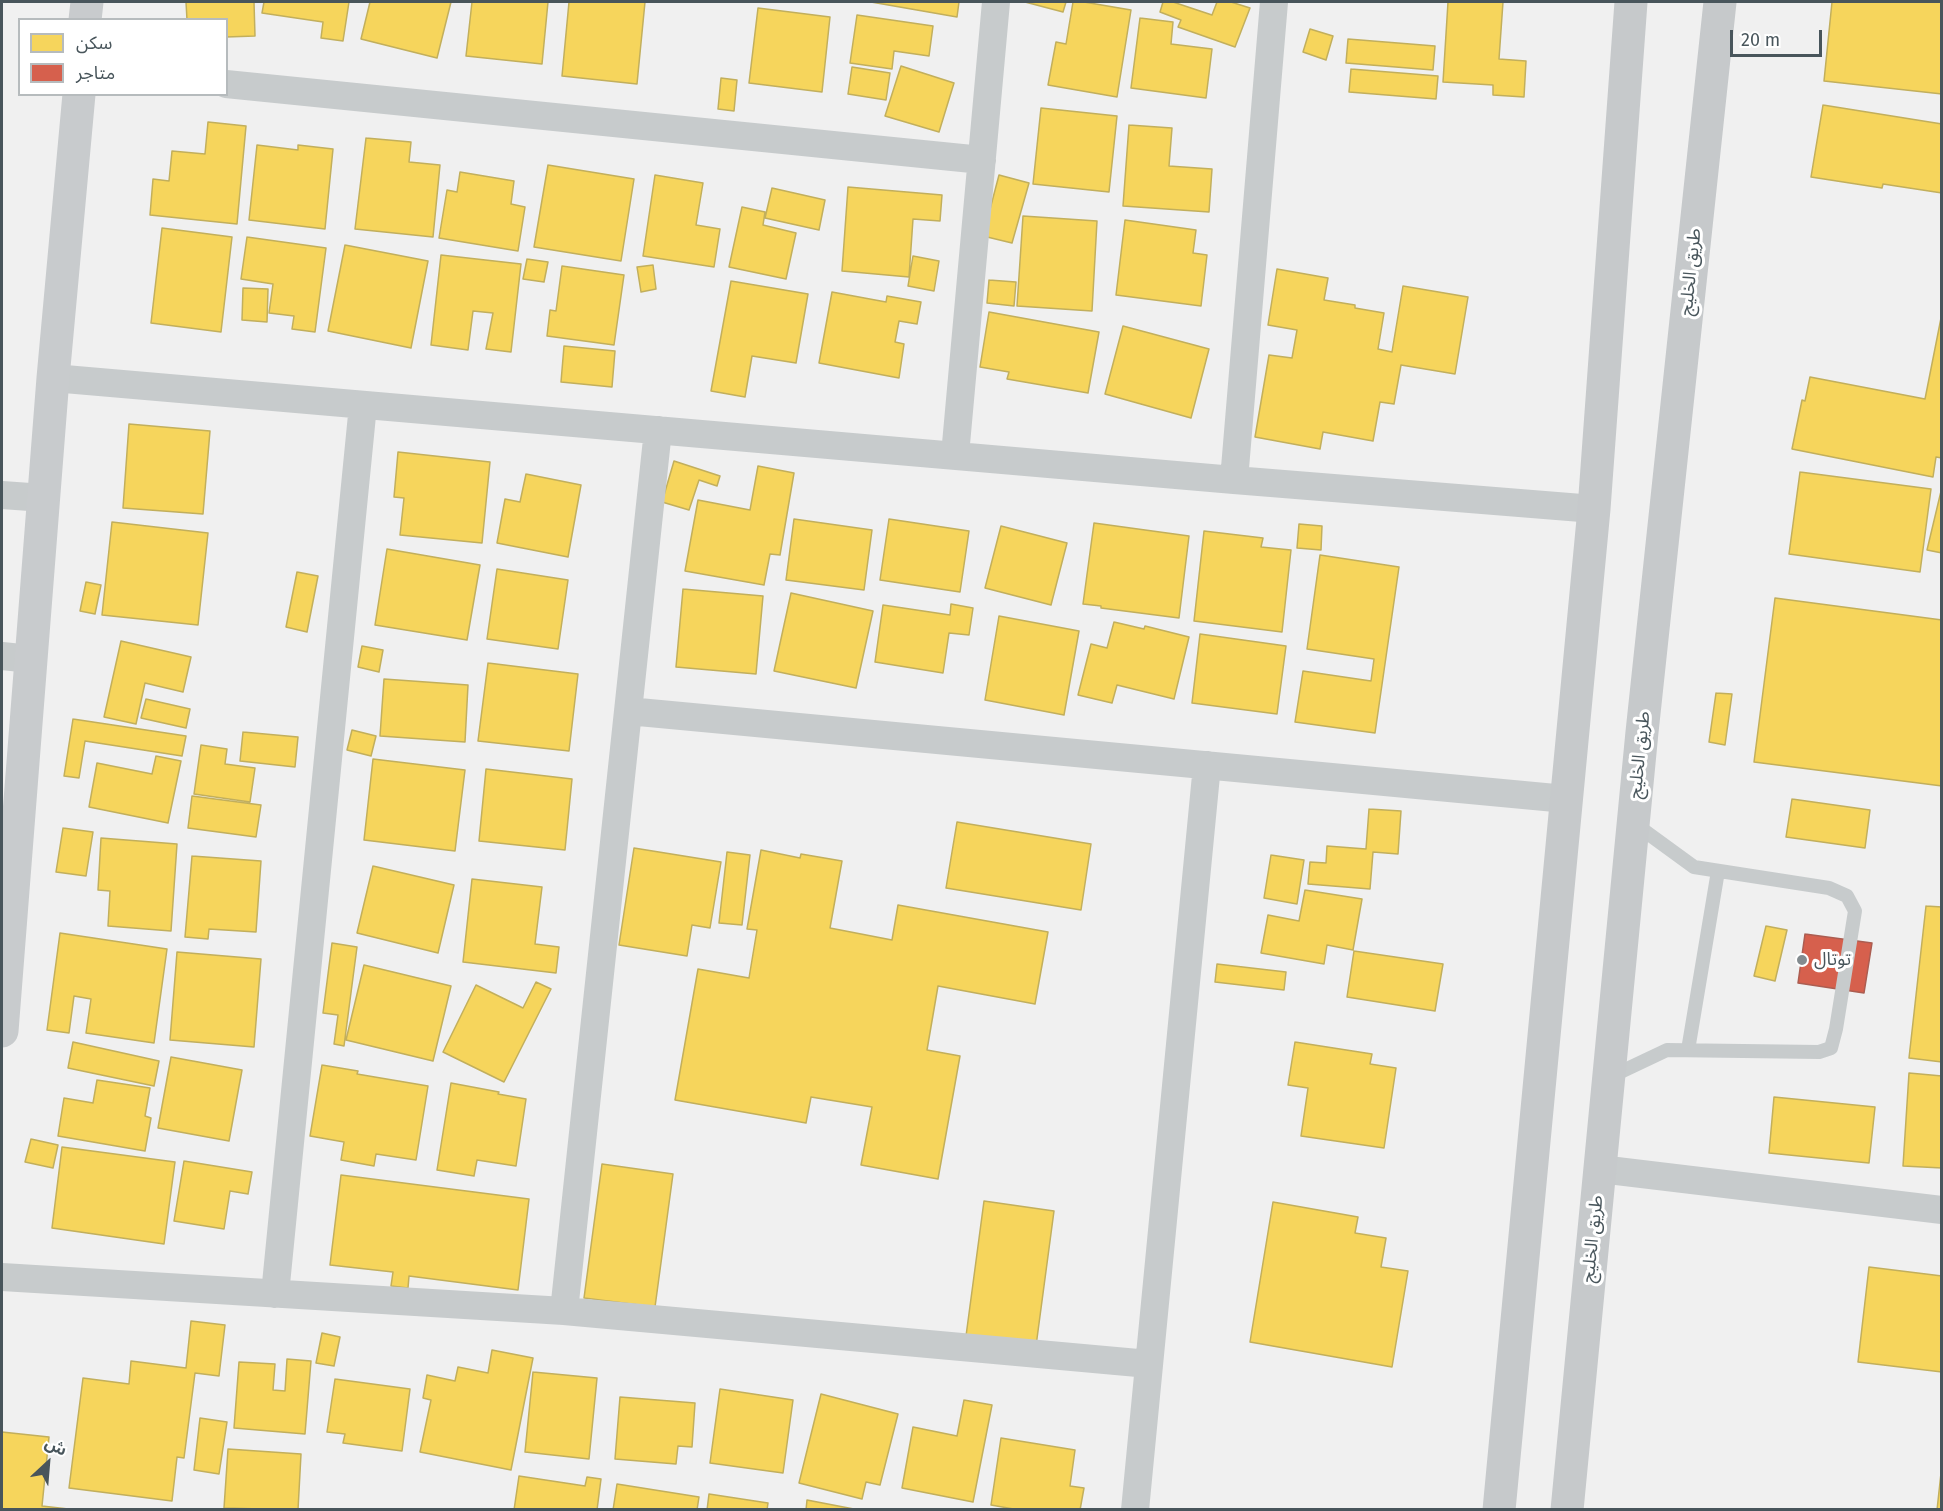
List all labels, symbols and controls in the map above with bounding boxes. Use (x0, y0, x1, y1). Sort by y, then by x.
legend (18, 18, 228, 96)
scale bar (1733, 18, 1824, 56)
text: 20 m (1741, 29, 1780, 51)
text: سكن (76, 32, 112, 54)
text: متاجر (76, 62, 115, 84)
street label: طريق الخليج (1676, 227, 1706, 317)
street label: طريق الخليج (1625, 710, 1655, 800)
place label: توتال (1814, 949, 1851, 971)
marker: توتال (1795, 953, 1809, 967)
street label: طريق الخليج (1578, 1194, 1608, 1284)
north arrow (18, 1433, 78, 1493)
text: ش (42, 1433, 70, 1460)

